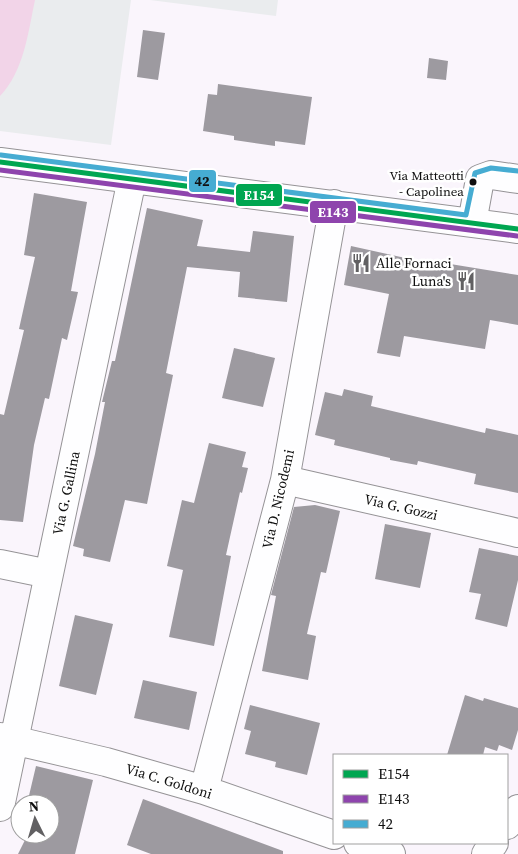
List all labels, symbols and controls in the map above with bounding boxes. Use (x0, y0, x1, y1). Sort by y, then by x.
place label: Via Matteotti - Capolinea (389, 167, 464, 200)
line badge: 42 (188, 169, 217, 193)
text: 42 (194, 171, 210, 191)
marker: Via Matteotti - Capolinea (468, 177, 478, 187)
line badge: E154 (235, 183, 283, 207)
text: E154 (243, 185, 275, 205)
line badge: E143 (309, 200, 357, 224)
text: E143 (317, 202, 349, 222)
restaurant icon: Alle Fornaci (350, 252, 372, 274)
place label: Alle Fornaci (376, 253, 452, 273)
restaurant icon: Luna's (455, 270, 477, 292)
place label: Luna's (412, 271, 451, 291)
street label: Via D. Nicodemi (257, 447, 299, 551)
street label: Via G. Gallina (47, 448, 85, 537)
street label: Via G. Gozzi (362, 489, 440, 525)
legend (333, 754, 508, 844)
street label: Via C. Goldoni (123, 758, 215, 804)
text: E154 (378, 763, 410, 784)
text: E143 (378, 788, 410, 809)
north arrow (10, 794, 60, 844)
text: N (28, 796, 40, 816)
text: 42 (378, 813, 393, 834)

